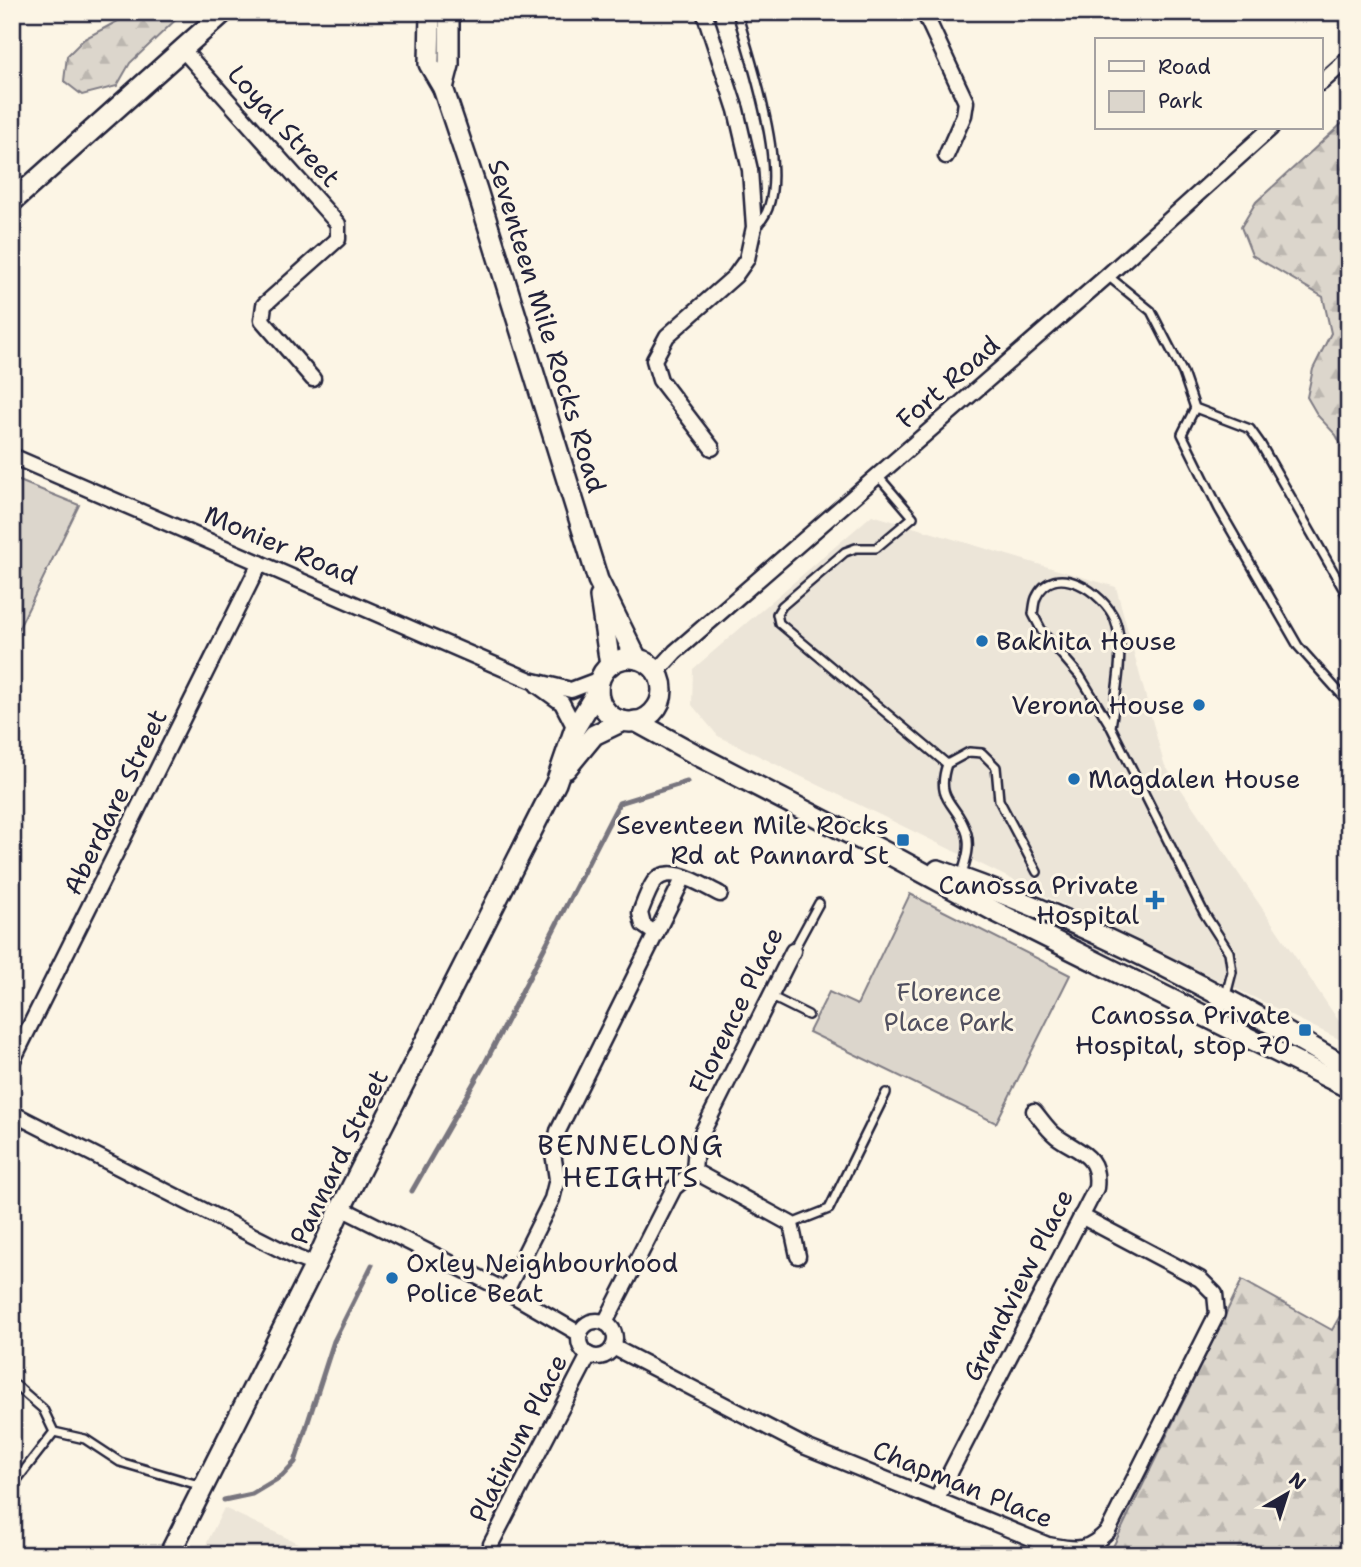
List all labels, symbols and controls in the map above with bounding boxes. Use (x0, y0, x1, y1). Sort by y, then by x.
legend (1095, 38, 1322, 130)
text: Road (1158, 53, 1211, 81)
street label: Loyal Street (220, 57, 349, 194)
text: Park (1158, 87, 1203, 115)
street label: Seventeen Mile Rocks Road (480, 155, 615, 497)
street label: Fort Road (889, 327, 1007, 436)
street label: Monier Road (199, 496, 363, 593)
place label: Bakhita House (996, 623, 1177, 658)
marker: Bakhita House (974, 633, 990, 649)
place label: Verona House (1011, 687, 1185, 722)
marker: Verona House (1191, 697, 1207, 713)
street label: Aberdare Street (54, 703, 175, 901)
place label: Magdalen House (1088, 761, 1300, 796)
marker: Magdalen House (1066, 771, 1082, 787)
place label: Seventeen Mile Rocks Rd at Pannard St (616, 807, 889, 872)
marker: Seventeen Mile Rocks Rd at Pannard St (895, 832, 911, 848)
place label: Canossa Private Hospital (938, 867, 1139, 932)
marker: Canossa Private Hospital (1145, 890, 1165, 910)
street label: Florence Place (680, 921, 791, 1099)
park label: Florence Place Park (884, 974, 1014, 1039)
place label: Canossa Private Hospital, stop 70 (1075, 997, 1291, 1062)
marker: Canossa Private Hospital, stop 70 (1297, 1022, 1313, 1038)
street label: Pannard Street (281, 1064, 396, 1250)
district label: BENNELONG HEIGHTS (537, 1126, 725, 1196)
street label: Grandview Place (954, 1183, 1081, 1387)
place label: Oxley Neighbourhood Police Beat (406, 1245, 678, 1310)
marker: Oxley Neighbourhood Police Beat (384, 1270, 400, 1286)
street label: Platinum Place (460, 1348, 575, 1528)
street label: Chapman Place (868, 1431, 1059, 1536)
north arrow (1252, 1458, 1322, 1528)
text: N (1284, 1467, 1311, 1496)

